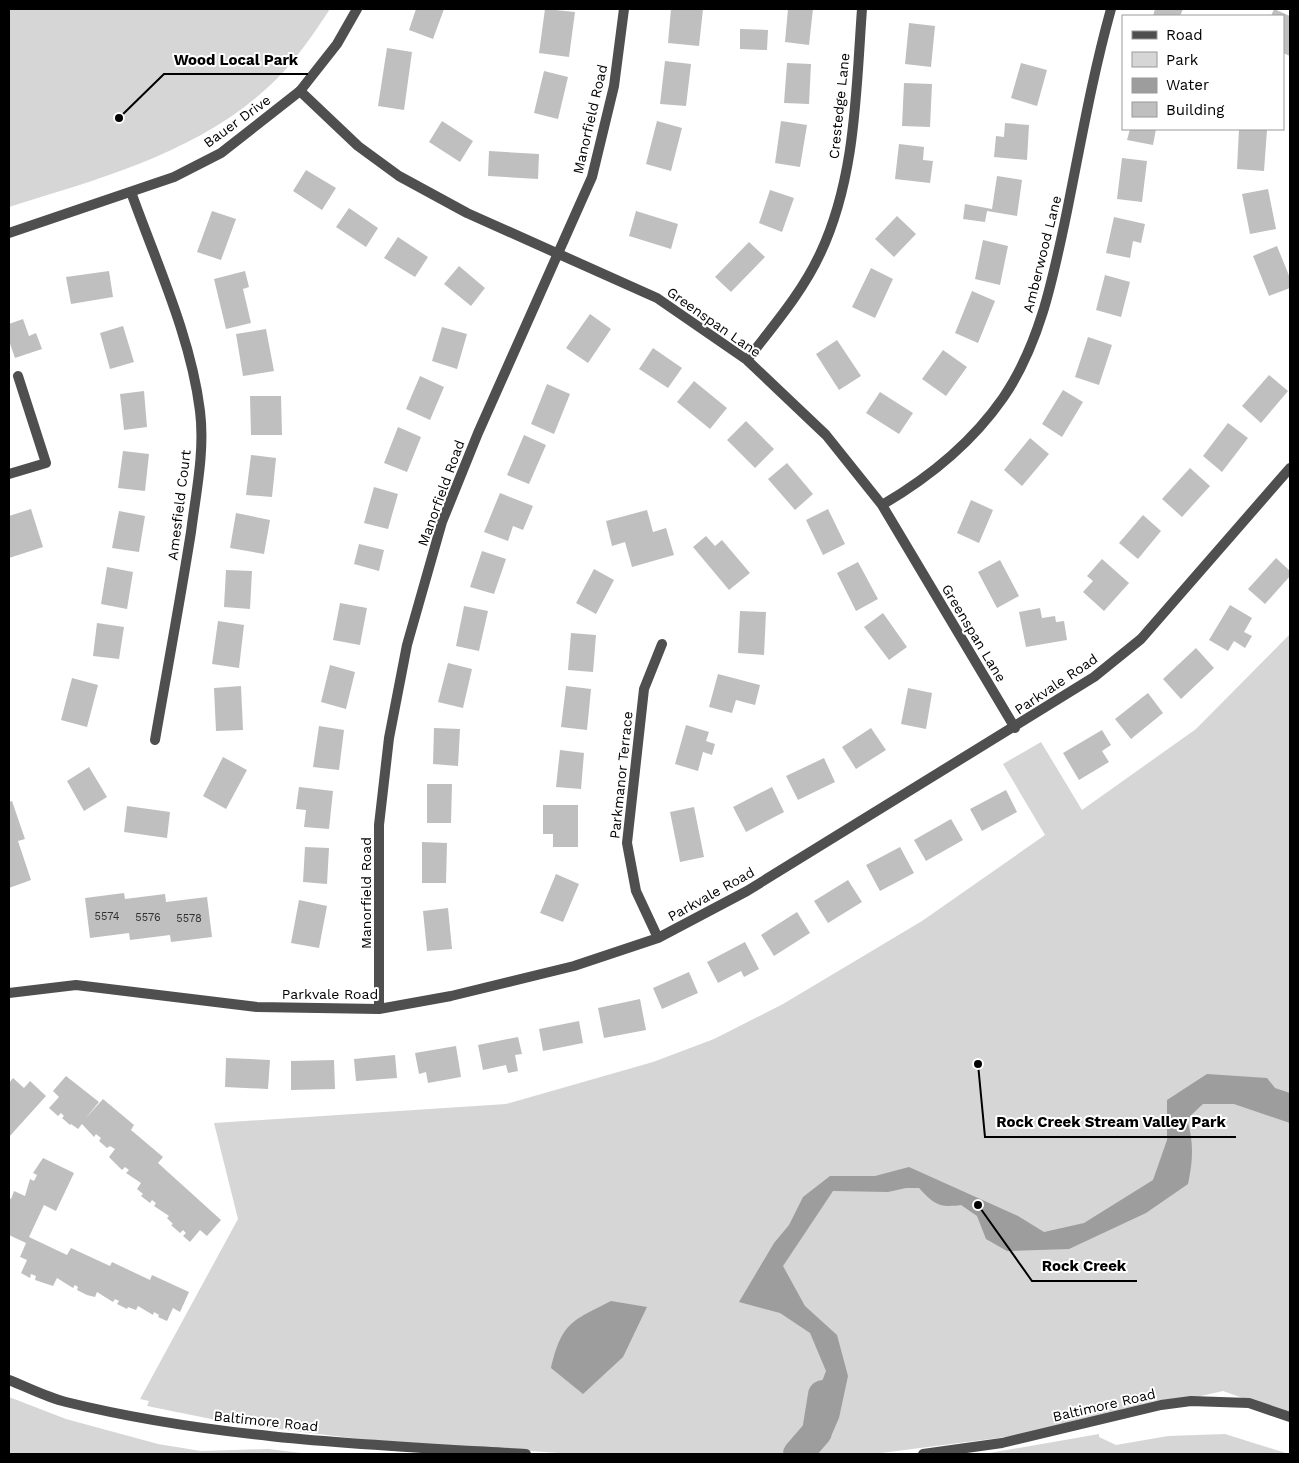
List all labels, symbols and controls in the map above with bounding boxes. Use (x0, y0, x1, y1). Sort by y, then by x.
legend (1122, 15, 1284, 130)
text: Road (1166, 26, 1203, 44)
callout: Wood Local Park (164, 44, 308, 74)
text: Wood Local Park (174, 51, 299, 69)
text: Park (1166, 51, 1199, 69)
street label: Crestedge Lane (825, 52, 853, 160)
street label: Manorfield Road (570, 63, 610, 175)
text: Water (1166, 76, 1209, 94)
street label: Bauer Drive (200, 91, 274, 151)
text: Building (1166, 101, 1224, 119)
street label: Amberwood Lane (1020, 194, 1064, 314)
street label: Greenspan Lane (664, 284, 764, 360)
street label: Manorfield Road (414, 438, 468, 548)
street label: Amesfield Court (164, 449, 194, 561)
street label: Greenspan Lane (939, 581, 1009, 685)
street label: Parkvale Road (1012, 650, 1100, 718)
street label: Parkmanor Terrace (606, 710, 636, 840)
street label: Manorfield Road (358, 837, 374, 949)
street label: Parkvale Road (665, 864, 757, 924)
house number: 5574 (95, 910, 120, 923)
house number: 5576 (135, 911, 161, 924)
house number: 5578 (176, 912, 202, 925)
street label: Parkvale Road (282, 986, 378, 1002)
callout: Rock Creek Stream Valley Park (985, 1107, 1236, 1137)
text: Rock Creek Stream Valley Park (996, 1113, 1226, 1131)
callout: Rock Creek (1032, 1251, 1137, 1281)
text: Rock Creek (1042, 1257, 1127, 1275)
street label: Baltimore Road (1051, 1385, 1157, 1425)
street label: Baltimore Road (213, 1408, 319, 1434)

